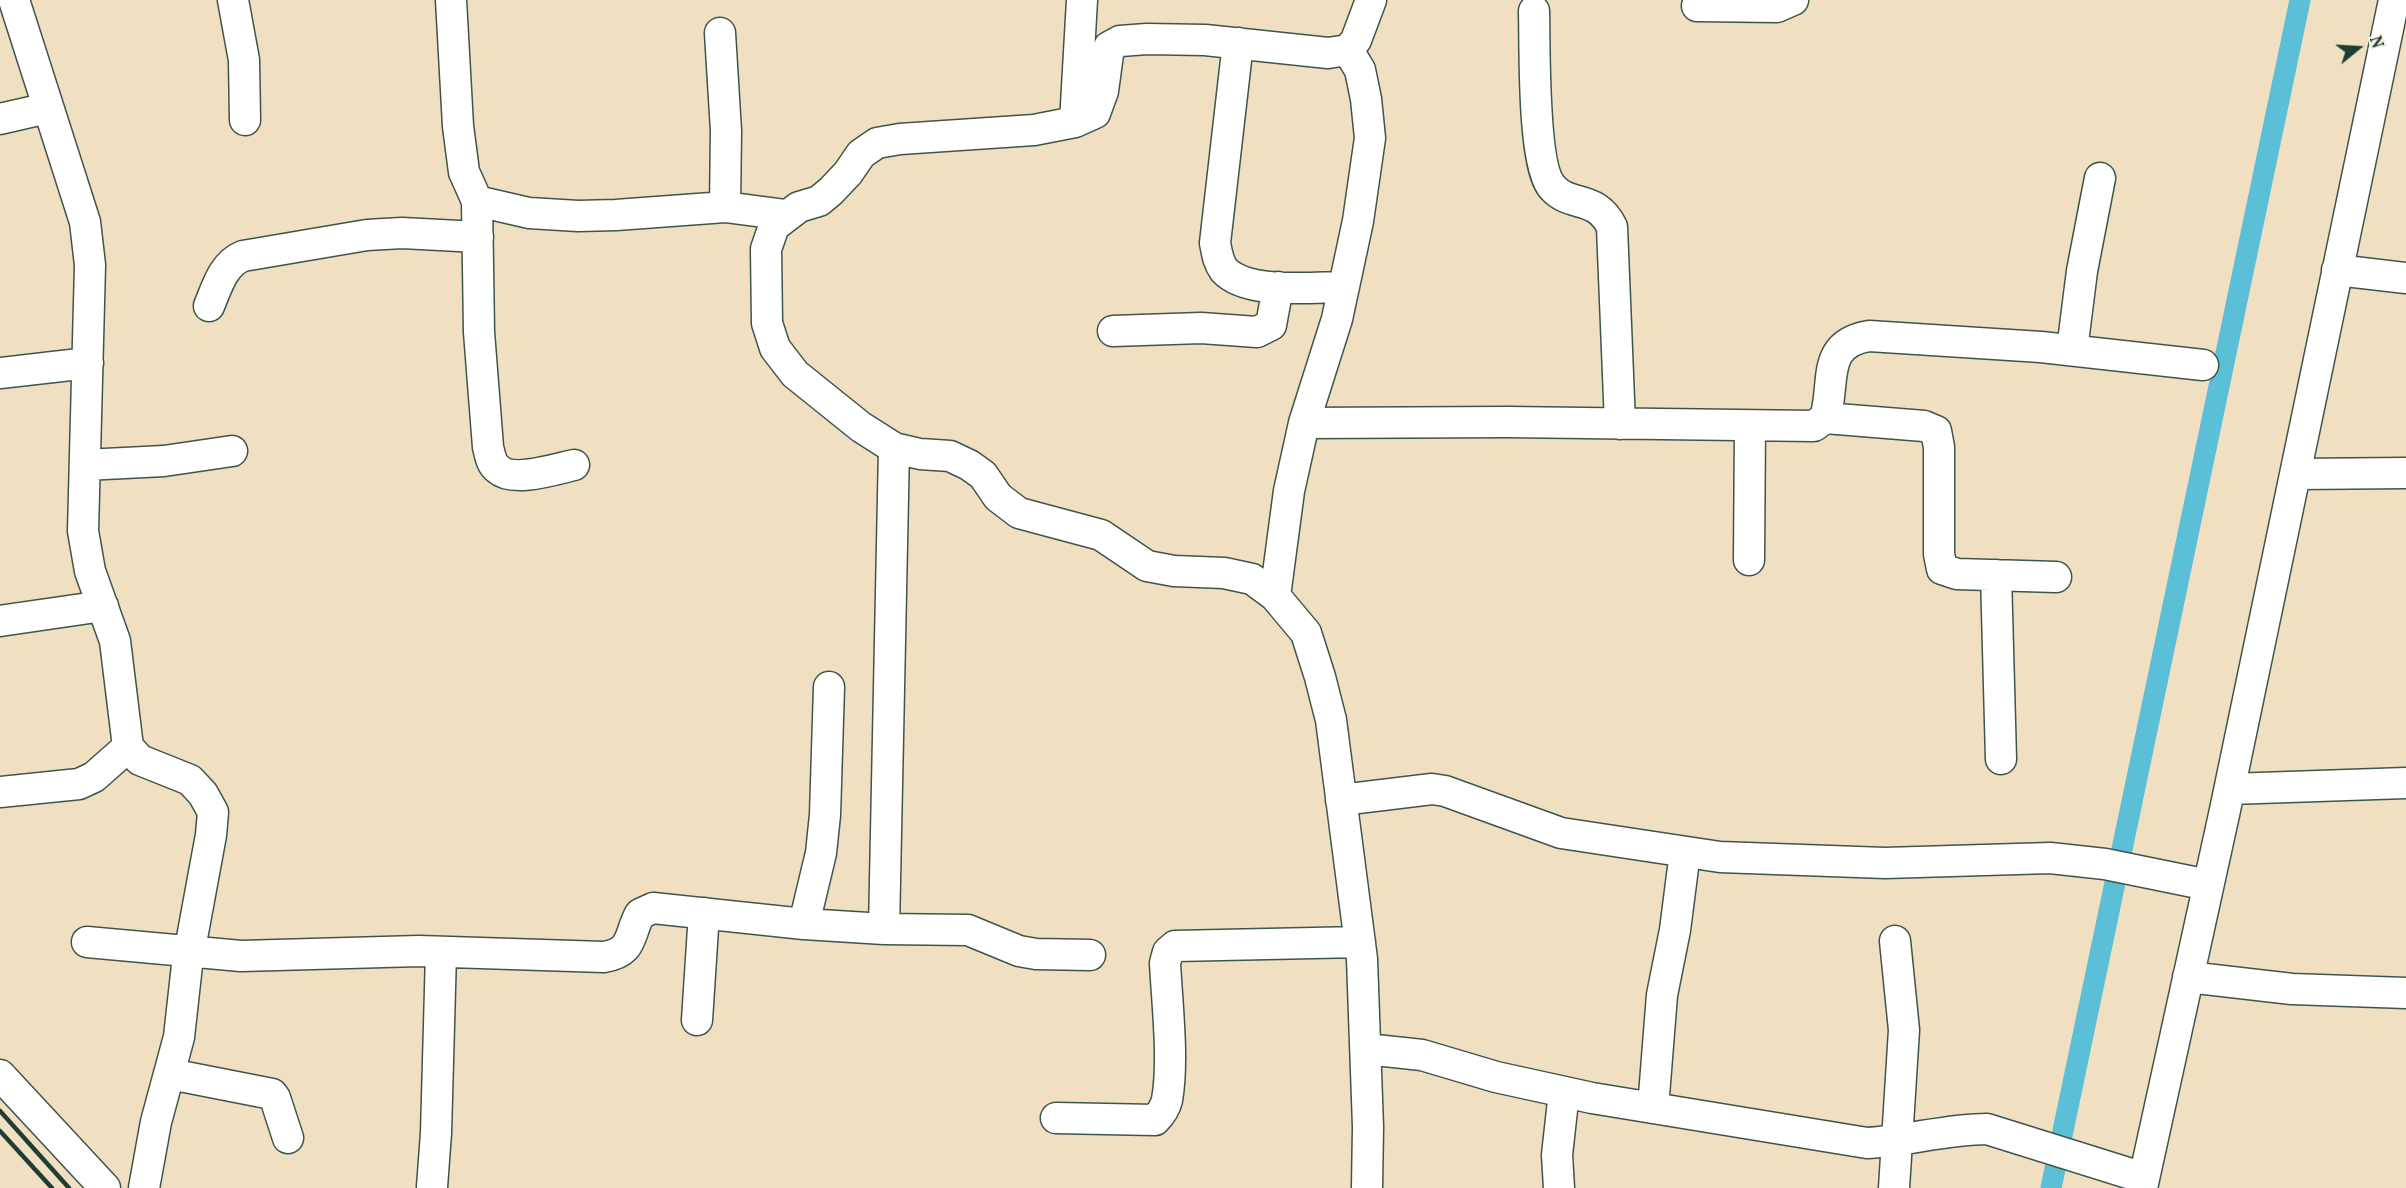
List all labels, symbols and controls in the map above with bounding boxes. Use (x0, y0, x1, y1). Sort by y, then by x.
north arrow (2328, 18, 2388, 78)
text: N (2363, 34, 2387, 51)

